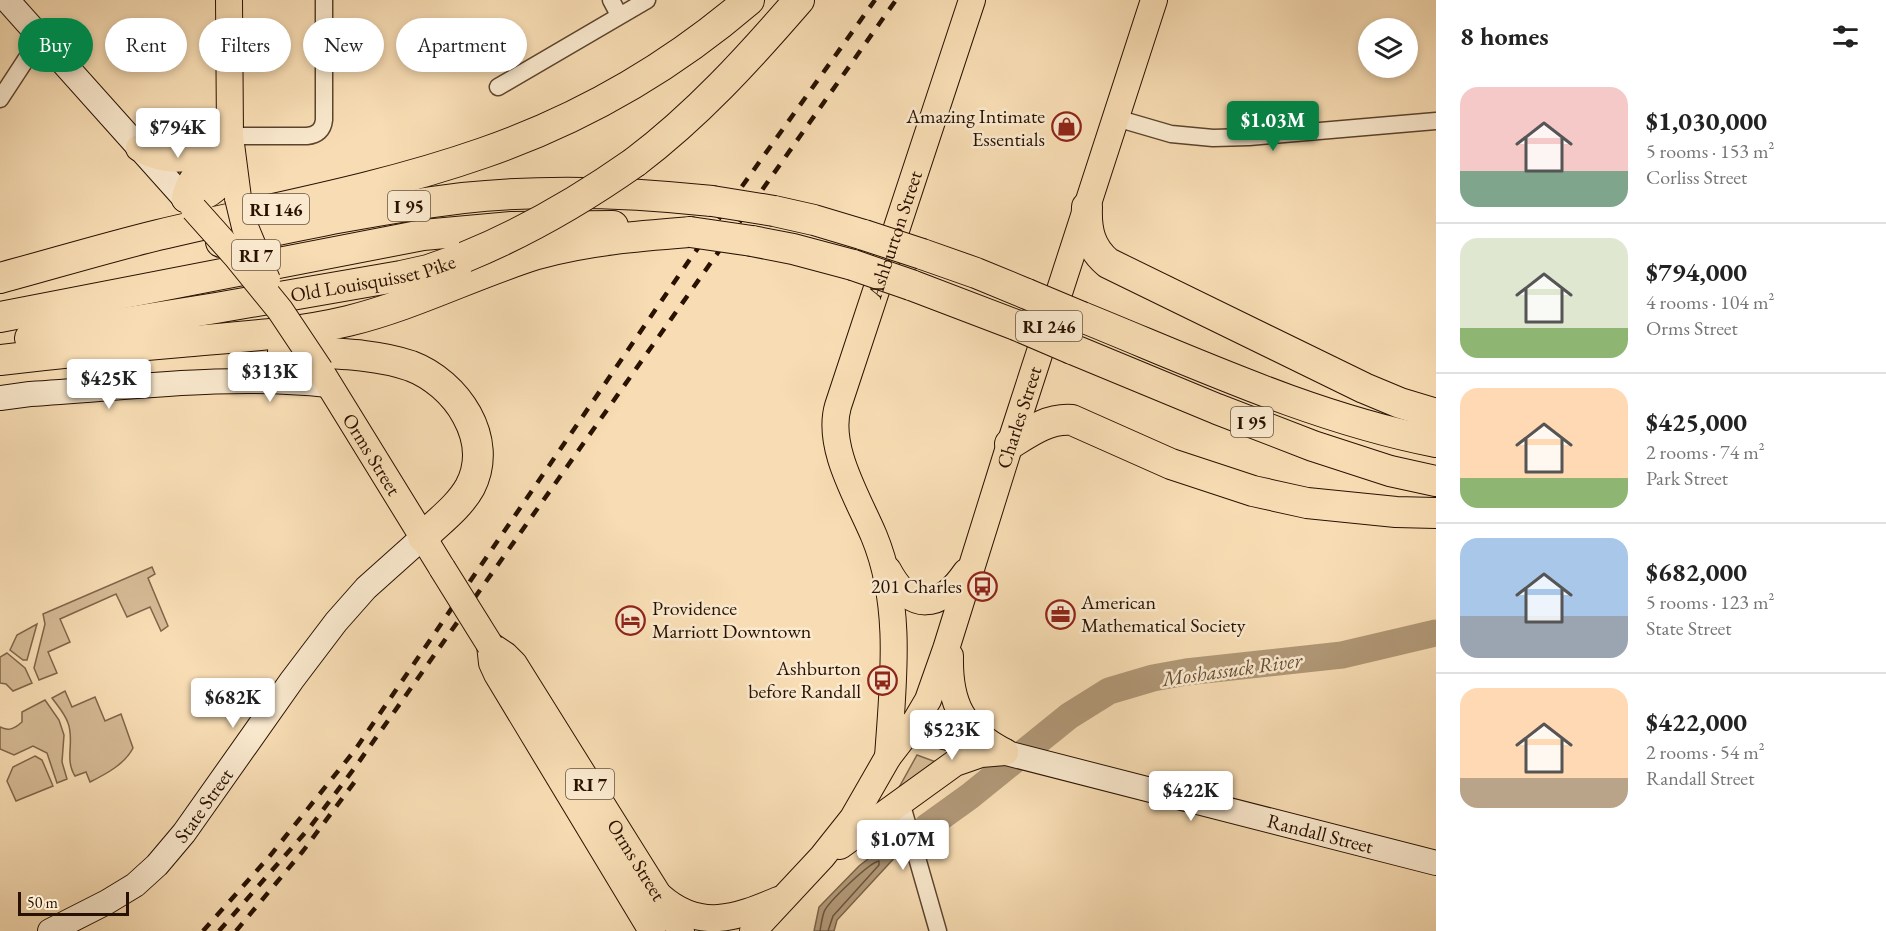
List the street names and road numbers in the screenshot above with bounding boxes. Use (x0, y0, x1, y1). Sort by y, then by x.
street label: Ashburton Street (861, 166, 928, 302)
road number: I 95 (388, 191, 430, 221)
road number: RI 146 (243, 194, 309, 224)
road number: RI 7 (232, 240, 280, 270)
street label: Old Louisquisset Pike (288, 248, 459, 308)
road number: RI 246 (1016, 311, 1082, 341)
street label: Charles Street (990, 362, 1048, 472)
road number: I 95 (1231, 407, 1273, 437)
street label: Orms Street (337, 408, 408, 501)
street label: State Street (168, 762, 239, 848)
road number: RI 7 (566, 769, 614, 799)
street label: Randall Street (1264, 807, 1377, 860)
street label: Orms Street (601, 814, 672, 906)

